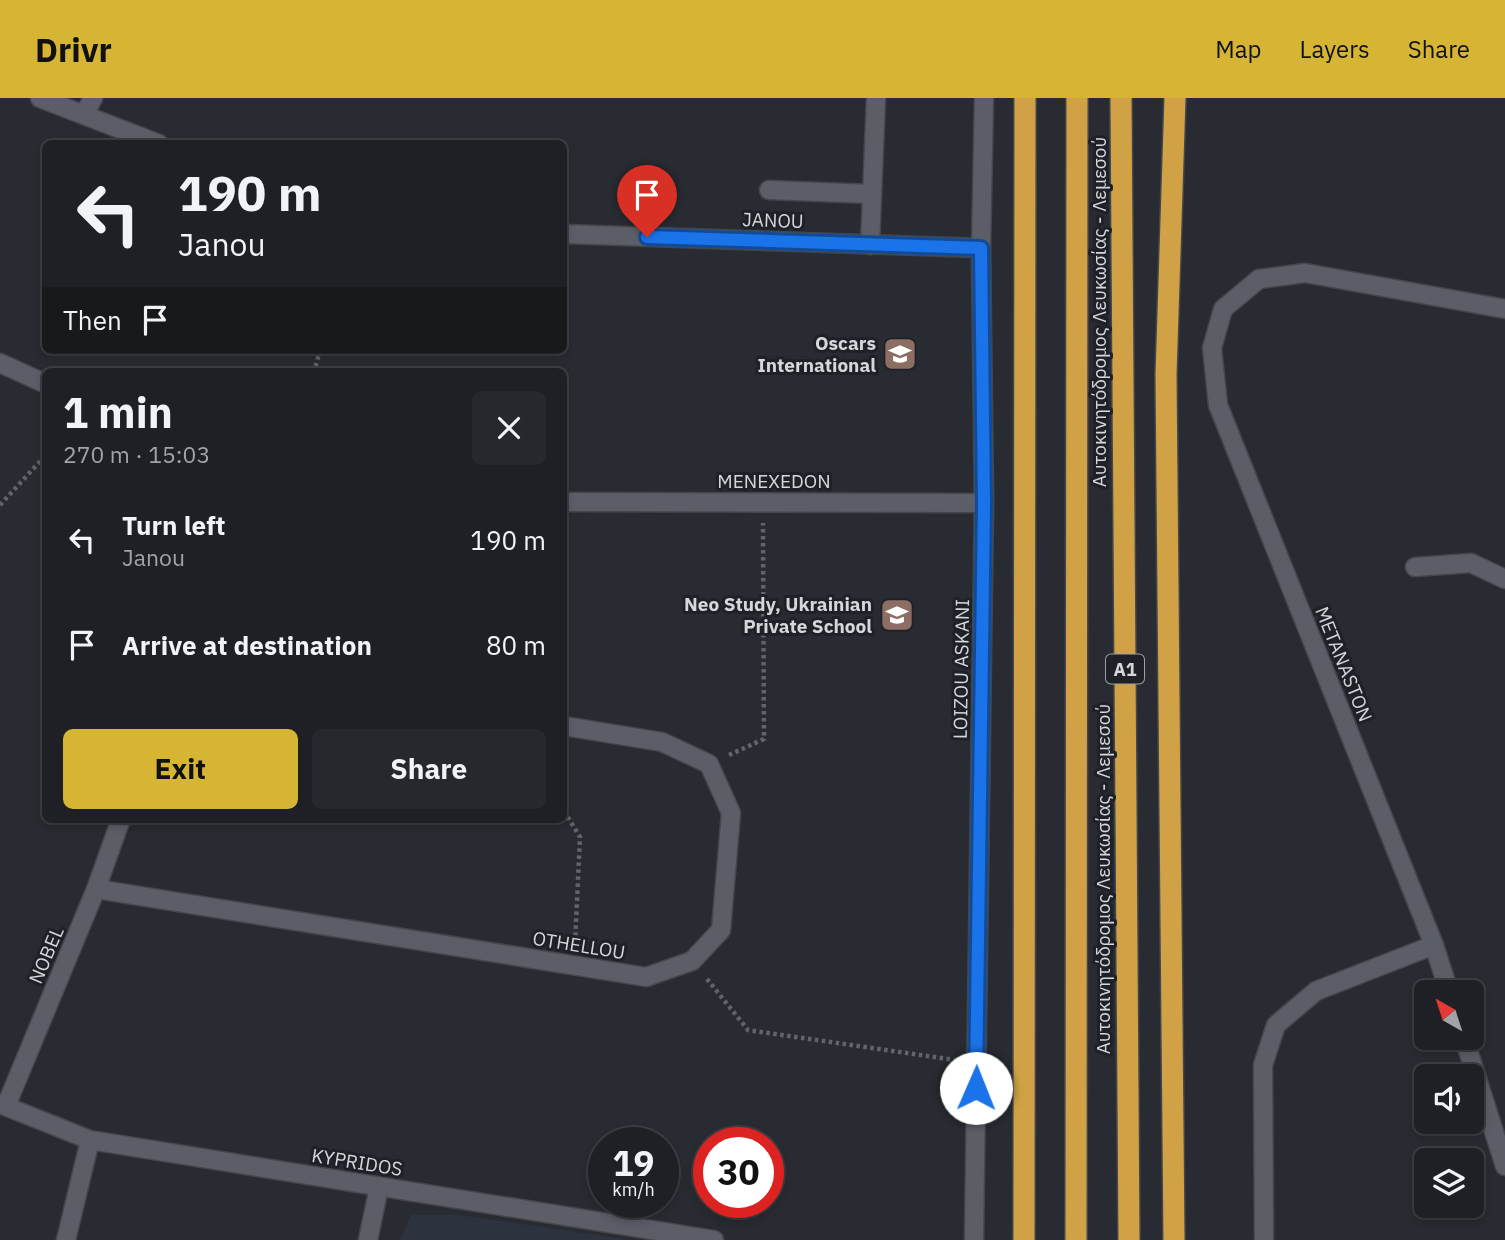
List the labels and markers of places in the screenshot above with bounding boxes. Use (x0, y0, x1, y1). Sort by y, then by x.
pin (617, 165, 677, 237)
place label: Oscars International (758, 331, 876, 377)
school or university icon: Oscars International (881, 335, 919, 373)
place label: Neo Study, Ukrainian Private School (684, 592, 872, 638)
school or university icon: Neo Study, Ukrainian Private School (878, 596, 916, 634)

